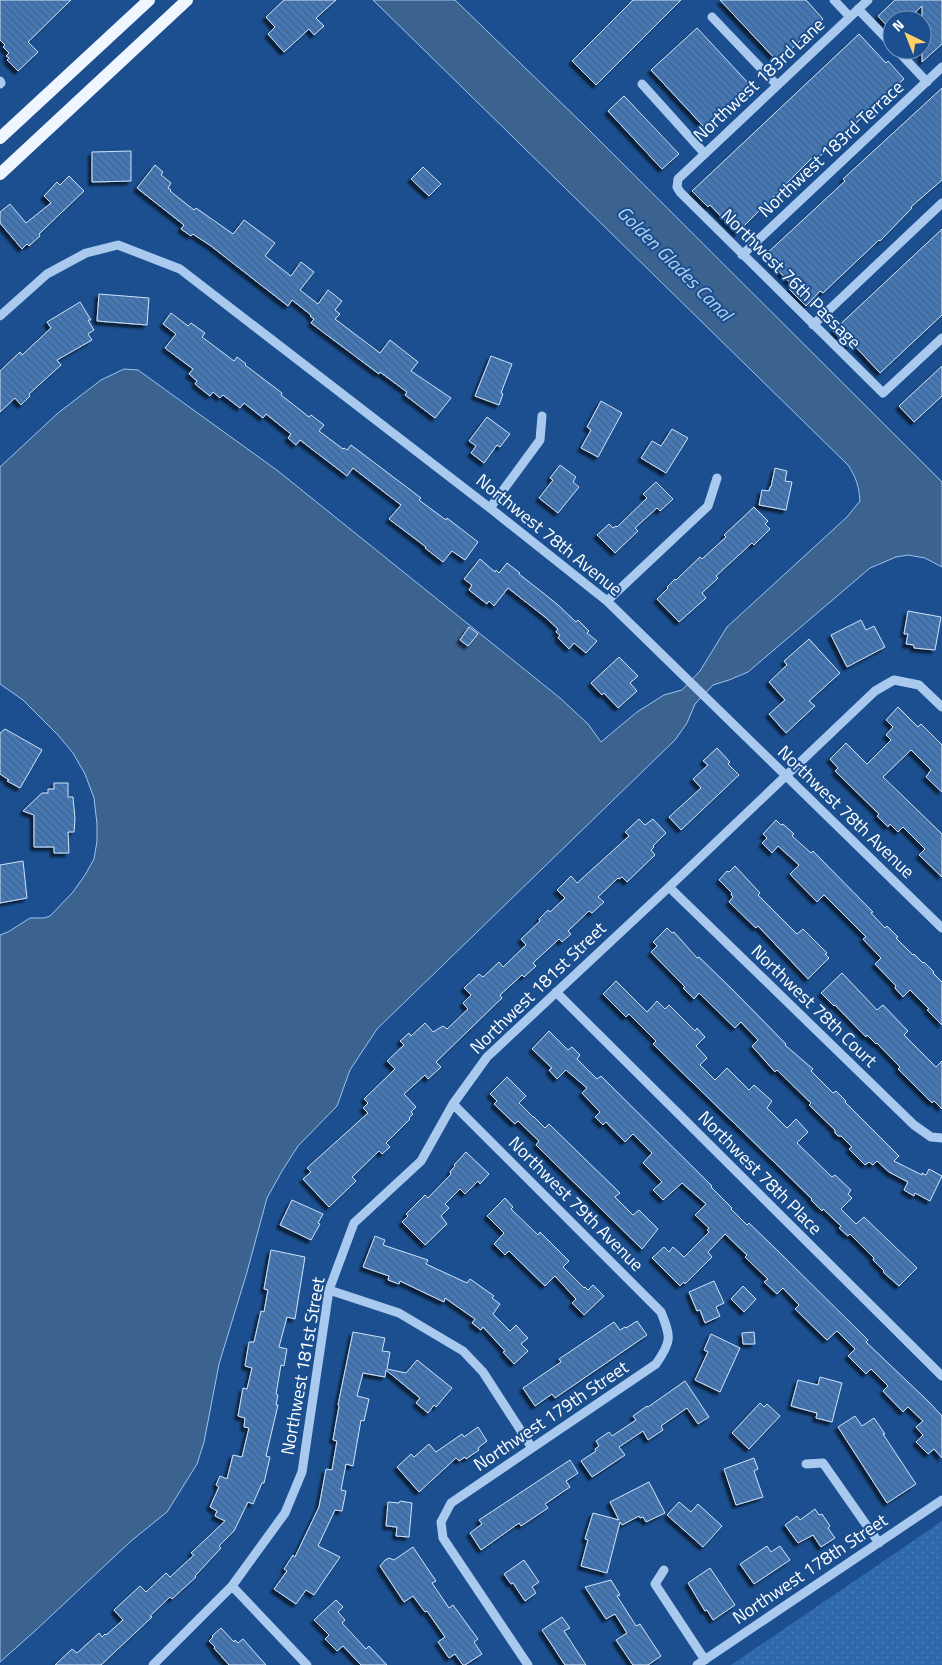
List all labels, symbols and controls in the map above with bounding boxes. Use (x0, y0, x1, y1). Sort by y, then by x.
north arrow (882, 10, 932, 60)
street label: Northwest 183rd Lane (687, 11, 830, 148)
text: N (887, 14, 909, 36)
street label: Northwest 183rd Terrace (752, 74, 909, 223)
water label: Golden Glades Canal (611, 198, 741, 328)
street label: Northwest 76th Passage (715, 202, 868, 355)
street label: Northwest 78th Avenue (470, 467, 628, 602)
street label: Northwest 78th Avenue (772, 739, 921, 884)
street label: Northwest 181st Street (463, 915, 612, 1060)
street label: Northwest 78th Court (745, 938, 884, 1074)
street label: Northwest 78th Place (692, 1104, 829, 1241)
street label: Northwest 79th Avenue (503, 1130, 650, 1277)
street label: Northwest 181st Street (274, 1274, 332, 1457)
street label: Northwest 179th Street (468, 1353, 634, 1478)
street label: Northwest 178th Street (727, 1506, 893, 1631)

